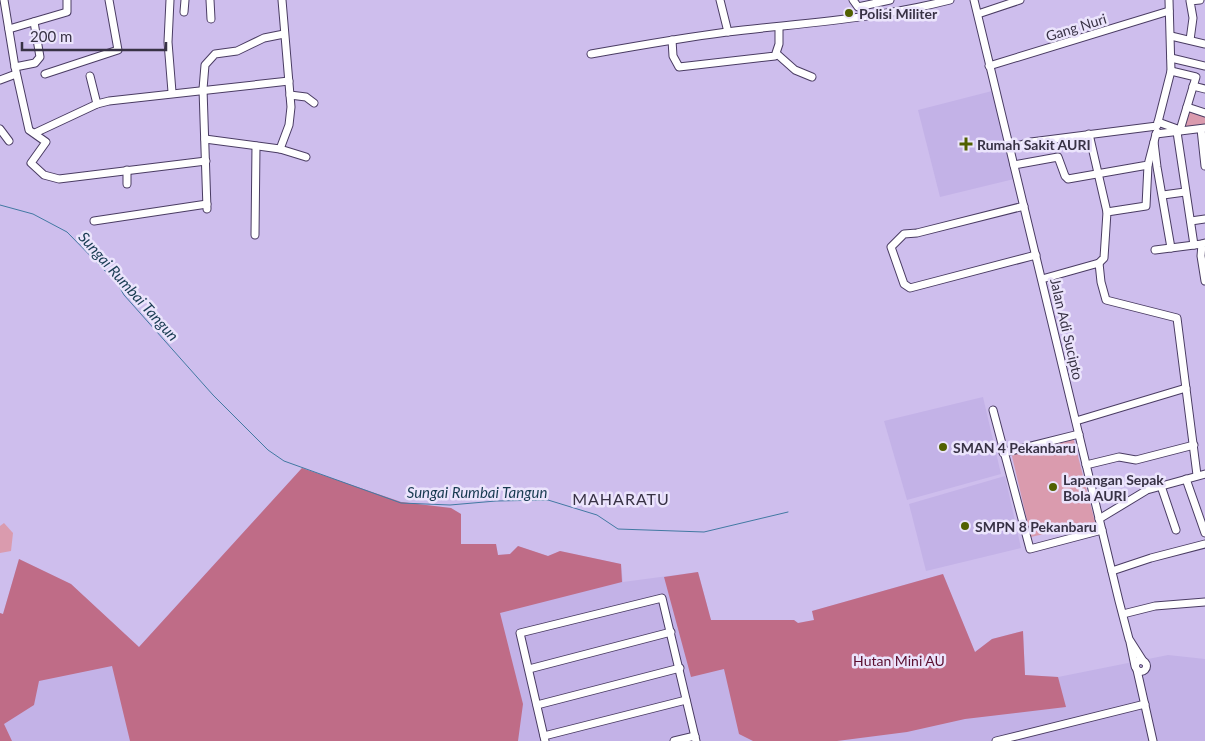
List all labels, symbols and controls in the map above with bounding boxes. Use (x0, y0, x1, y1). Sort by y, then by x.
place label: Polisi Militer (859, 5, 938, 22)
marker: Polisi Militer (843, 7, 855, 19)
street label: Gang Nuri (1044, 10, 1108, 44)
scale bar (22, 20, 166, 52)
text: 200 m (30, 27, 72, 45)
place label: Rumah Sakit AURI (977, 136, 1091, 153)
marker: Rumah Sakit AURI (959, 137, 973, 151)
water label: Sungai Rumbai Tangun (75, 228, 183, 344)
street label: Jalan Adi Sucipto (1047, 276, 1087, 382)
place label: SMAN 4 Pekanbaru (953, 439, 1076, 456)
marker: SMAN 4 Pekanbaru (937, 441, 949, 453)
place label: Lapangan Sepak Bola AURI (1063, 471, 1164, 504)
marker: Lapangan Sepak Bola AURI (1047, 481, 1059, 493)
water label: Sungai Rumbai Tangun (407, 483, 547, 501)
district label: MAHARATU (572, 489, 670, 508)
place label: SMPN 8 Pekanbaru (975, 518, 1097, 535)
marker: SMPN 8 Pekanbaru (959, 520, 971, 532)
park label: Hutan Mini AU (853, 652, 945, 669)

